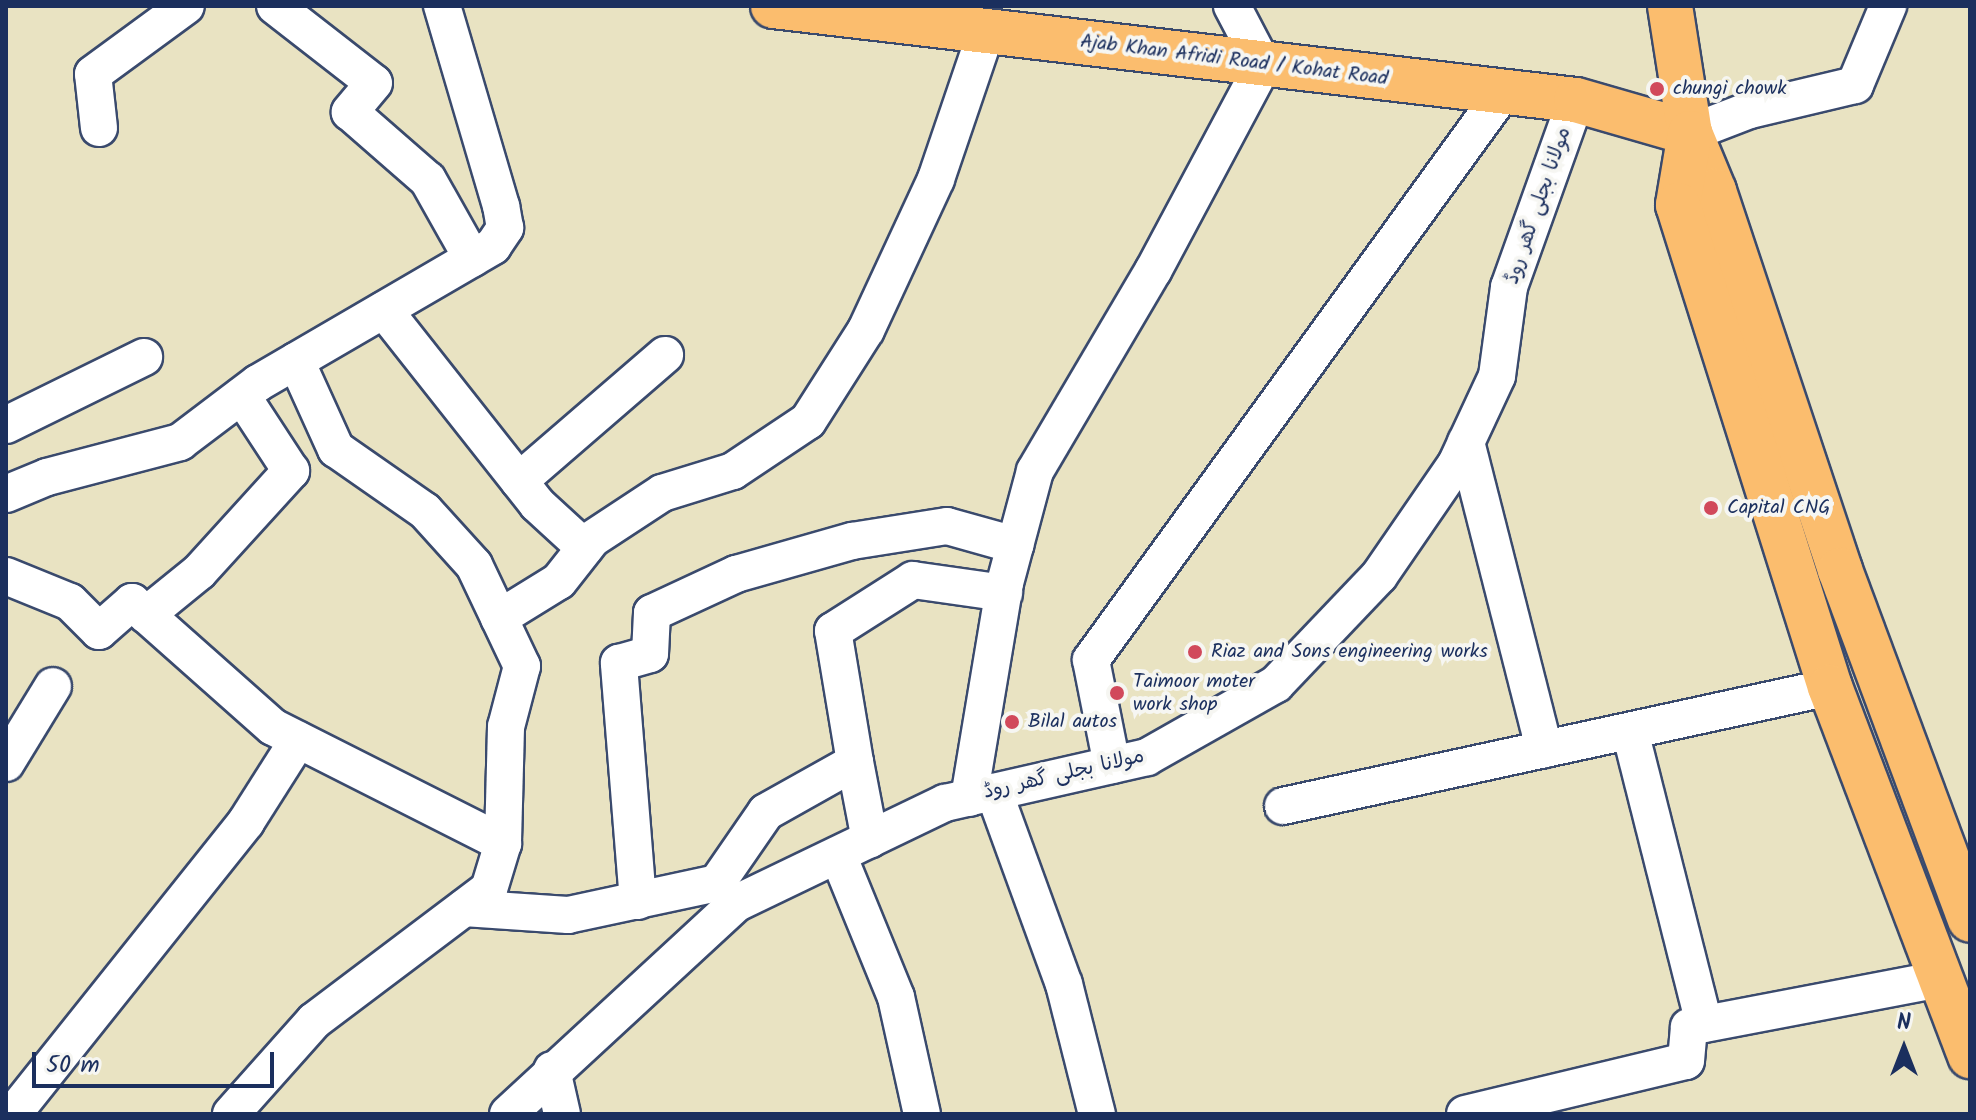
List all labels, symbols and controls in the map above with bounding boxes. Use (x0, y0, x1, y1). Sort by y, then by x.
street label: Ajab Khan Afridi Road / Kohat Road (1079, 30, 1389, 92)
place label: chungi chowk (1673, 77, 1787, 101)
marker: chungi chowk (1648, 80, 1666, 98)
street label: مولانا بجلی گھر روڈ (1501, 124, 1577, 288)
place label: Capital CNG (1727, 496, 1830, 520)
marker: Capital CNG (1702, 499, 1720, 517)
place label: Riaz and Sons engineering works (1211, 640, 1488, 664)
marker: Riaz and Sons engineering works (1186, 643, 1204, 661)
place label: Taimoor moter work shop (1133, 670, 1255, 717)
marker: Taimoor moter work shop (1108, 684, 1126, 702)
place label: Bilal autos (1028, 710, 1117, 734)
marker: Bilal autos (1003, 713, 1021, 731)
street label: مولانا بجلی گھر روڈ (981, 745, 1147, 805)
text: N (1897, 1006, 1911, 1041)
north arrow (1864, 1008, 1944, 1088)
scale bar (36, 1036, 278, 1086)
text: 50 m (46, 1046, 100, 1085)

